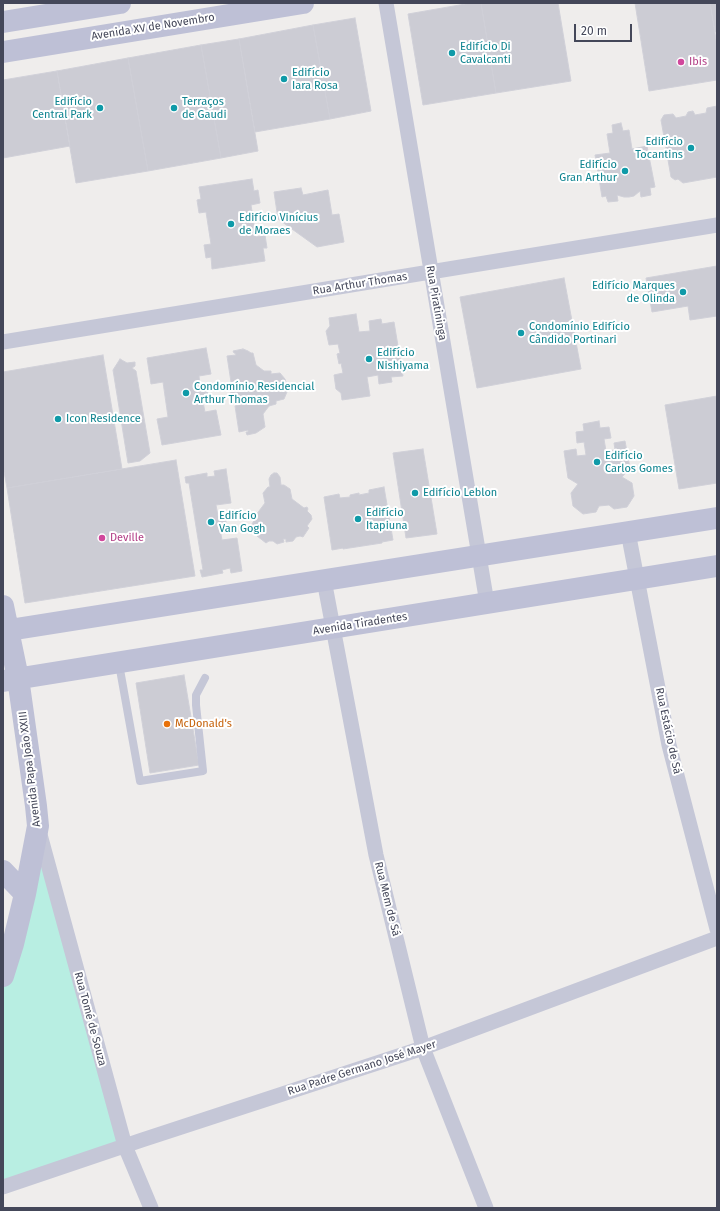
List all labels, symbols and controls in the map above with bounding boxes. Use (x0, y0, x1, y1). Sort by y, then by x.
street label: Avenida XV de Novembro (90, 11, 216, 43)
scale bar (576, 16, 634, 42)
text: 20 m (581, 24, 607, 38)
place label: Edifício Di Cavalcanti (460, 40, 511, 66)
marker: Edifício Di Cavalcanti (447, 48, 457, 58)
place label: Ibis (689, 55, 707, 69)
marker: Ibis (676, 57, 686, 67)
place label: Edifício Iara Rosa (292, 66, 338, 92)
marker: Edifício Iara Rosa (279, 74, 289, 84)
place label: Edifício Central Park (32, 95, 92, 121)
place label: Terraços de Gaudi (182, 95, 226, 121)
marker: Edifício Central Park (95, 103, 105, 113)
marker: Terraços de Gaudi (169, 103, 179, 113)
place label: Edifício Tocantins (635, 135, 683, 161)
marker: Edifício Tocantins (686, 143, 696, 153)
place label: Edifício Gran Arthur (559, 158, 617, 184)
marker: Edifício Gran Arthur (620, 166, 630, 176)
place label: Edifício Vinícius de Moraes (239, 211, 318, 237)
marker: Edifício Vinícius de Moraes (226, 219, 236, 229)
street label: Rua Piratininga (423, 265, 449, 341)
street label: Rua Arthur Thomas (312, 270, 408, 298)
place label: Edifício Marques de Olinda (592, 279, 675, 305)
marker: Edifício Marques de Olinda (678, 287, 688, 297)
place label: Condomínio Edifício Cândido Portinari (529, 320, 630, 346)
marker: Condomínio Edifício Cândido Portinari (516, 328, 526, 338)
place label: Edifício Nishiyama (377, 346, 429, 372)
marker: Edifício Nishiyama (364, 354, 374, 364)
place label: Condomínio Residencial Arthur Thomas (194, 380, 314, 406)
marker: Condomínio Residencial Arthur Thomas (181, 388, 191, 398)
place label: Icon Residence (66, 412, 141, 426)
marker: Icon Residence (53, 414, 63, 424)
place label: Edifício Carlos Gomes (605, 449, 673, 475)
marker: Edifício Carlos Gomes (592, 457, 602, 467)
place label: Edifício Leblon (423, 486, 497, 500)
marker: Edifício Leblon (410, 488, 420, 498)
place label: Edifício Itapiuna (366, 506, 408, 532)
place label: Edifício Van Gogh (219, 509, 266, 535)
marker: Edifício Itapiuna (353, 514, 363, 524)
marker: Edifício Van Gogh (206, 517, 216, 527)
place label: Deville (110, 531, 144, 545)
marker: Deville (97, 533, 107, 543)
street label: Avenida Tiradentes (312, 610, 408, 638)
street label: Rua Estácio de Sá (652, 687, 684, 775)
street label: Avenida Papa João XXIII (16, 710, 44, 828)
place label: McDonald's (175, 717, 232, 731)
marker: McDonald's (162, 719, 172, 729)
street label: Rua Mem de Sá (371, 860, 403, 938)
street label: Rua Tomé de Souza (71, 971, 109, 1067)
street label: Rua Padre Germano José Mayer (286, 1038, 438, 1098)

